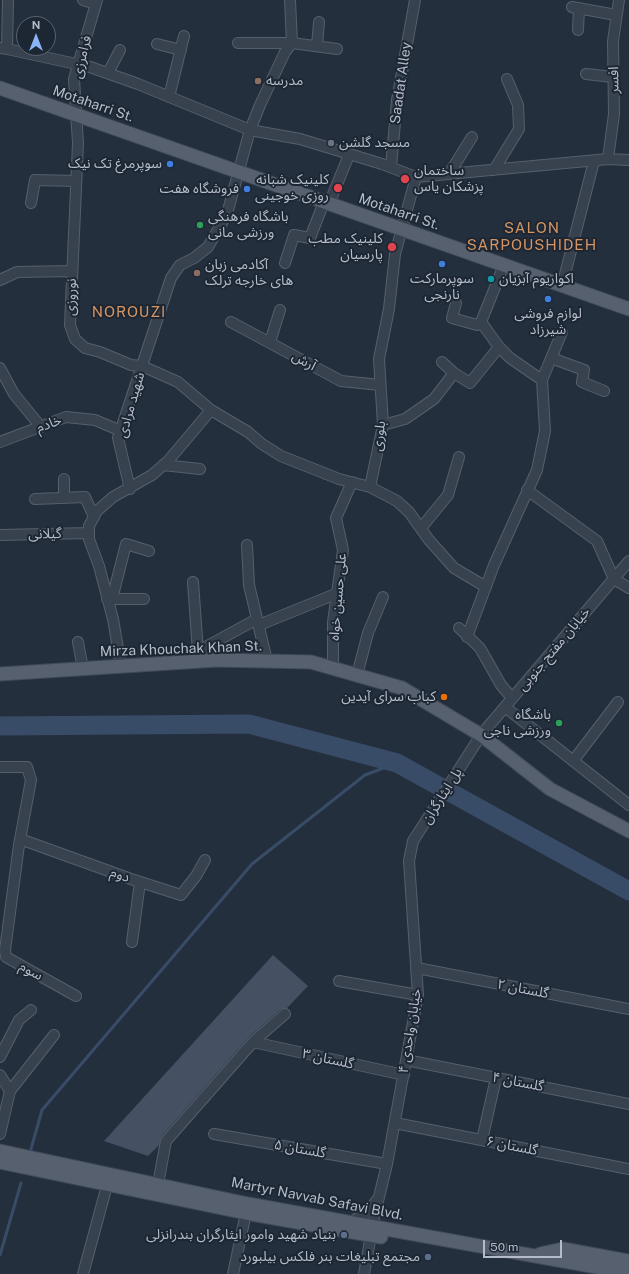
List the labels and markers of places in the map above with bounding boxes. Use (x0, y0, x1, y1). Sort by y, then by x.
place label: مدرسه (266, 73, 303, 89)
marker: مدرسه (253, 76, 263, 86)
place label: مسجد گلشن (339, 135, 410, 151)
marker: مسجد گلشن (326, 138, 336, 148)
place label: سوپرمرغ تک نیک (68, 156, 162, 172)
marker: سوپرمرغ تک نیک (165, 159, 175, 169)
place label: ساختمان پزشکان یاس (414, 163, 484, 196)
place label: کلینیک شبانه روزی خوجینی (255, 172, 329, 204)
marker: ساختمان پزشکان یاس (399, 173, 411, 185)
place label: فروشگاه هفت (159, 181, 239, 197)
marker: کلینیک شبانه روزی خوجینی (332, 182, 344, 194)
marker: فروشگاه هفت (242, 184, 252, 194)
place label: باشگاه فرهنگی ورزشی مانی (208, 209, 289, 242)
marker: باشگاه فرهنگی ورزشی مانی (195, 220, 205, 230)
place label: کلینیک مطب پارسیان (308, 231, 383, 264)
marker: کلینیک مطب پارسیان (386, 241, 398, 253)
place label: آکادمی زبان های خارجه ترلک (205, 257, 293, 290)
marker: سوپرمارکت نارنجی (437, 259, 447, 269)
marker: آکادمی زبان های خارجه ترلک (192, 268, 202, 278)
place label: سوپرمارکت نارنجی (410, 271, 474, 304)
place label: اکواریوم آبزیان (499, 271, 574, 287)
marker: اکواریوم آبزیان (486, 274, 496, 284)
marker: لوازم فروشی شیرزاد (543, 294, 553, 304)
place label: لوازم فروشی شیرزاد (514, 306, 582, 338)
place label: کباب سرای آیدین (341, 689, 436, 705)
marker: کباب سرای آیدین (439, 692, 449, 702)
place label: باشگاه ورزشی ناجی (484, 707, 551, 740)
marker: باشگاه ورزشی ناجی (554, 718, 564, 728)
place label: بنیاد شهید وامور ایثارگران بندرانزلی (146, 1227, 336, 1243)
marker: بنیاد شهید وامور ایثارگران بندرانزلی (339, 1230, 349, 1240)
place label: مجتمع تبلیغات بنر فلکس بیلبورد (240, 1249, 420, 1265)
marker: مجتمع تبلیغات بنر فلکس بیلبورد (423, 1252, 433, 1262)

